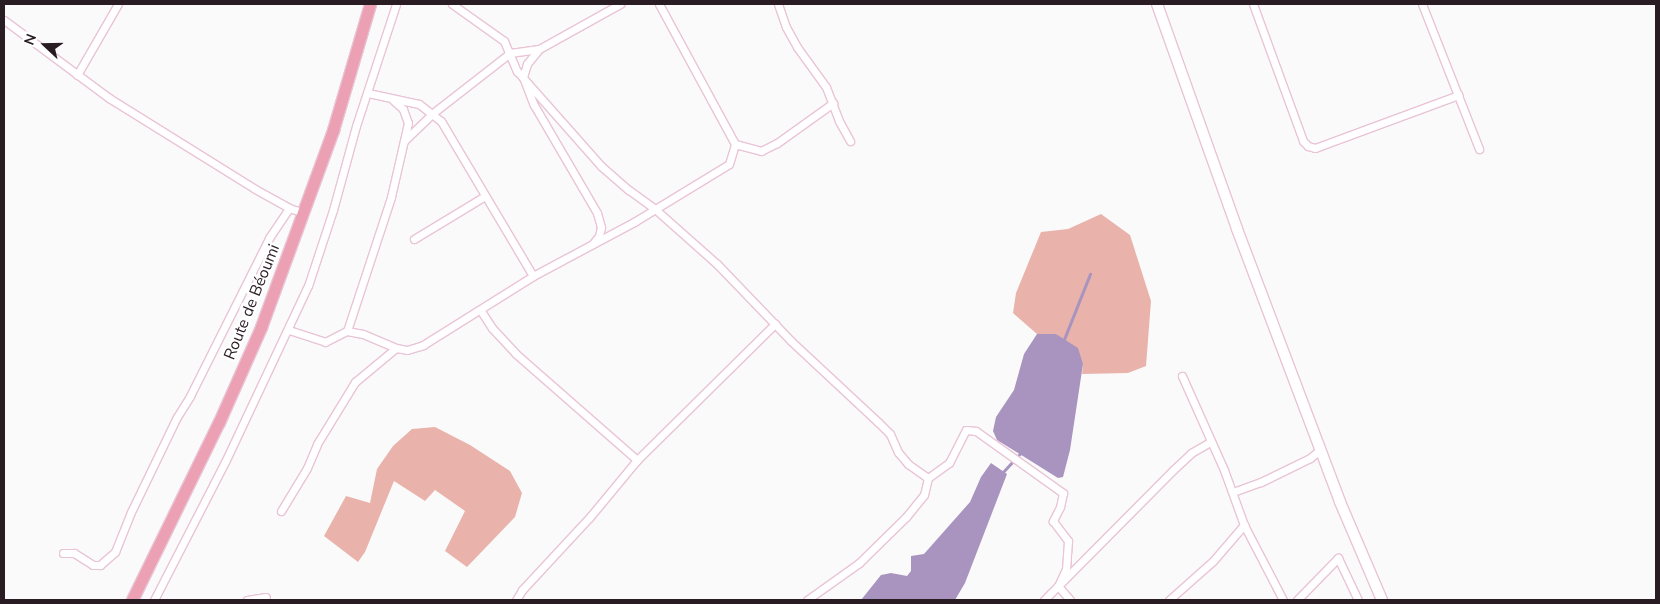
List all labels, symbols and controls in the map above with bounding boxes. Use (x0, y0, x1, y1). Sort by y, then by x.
north arrow (20, 20, 70, 70)
text: N (20, 31, 41, 48)
street label: Route de Béoumi (220, 241, 284, 363)

